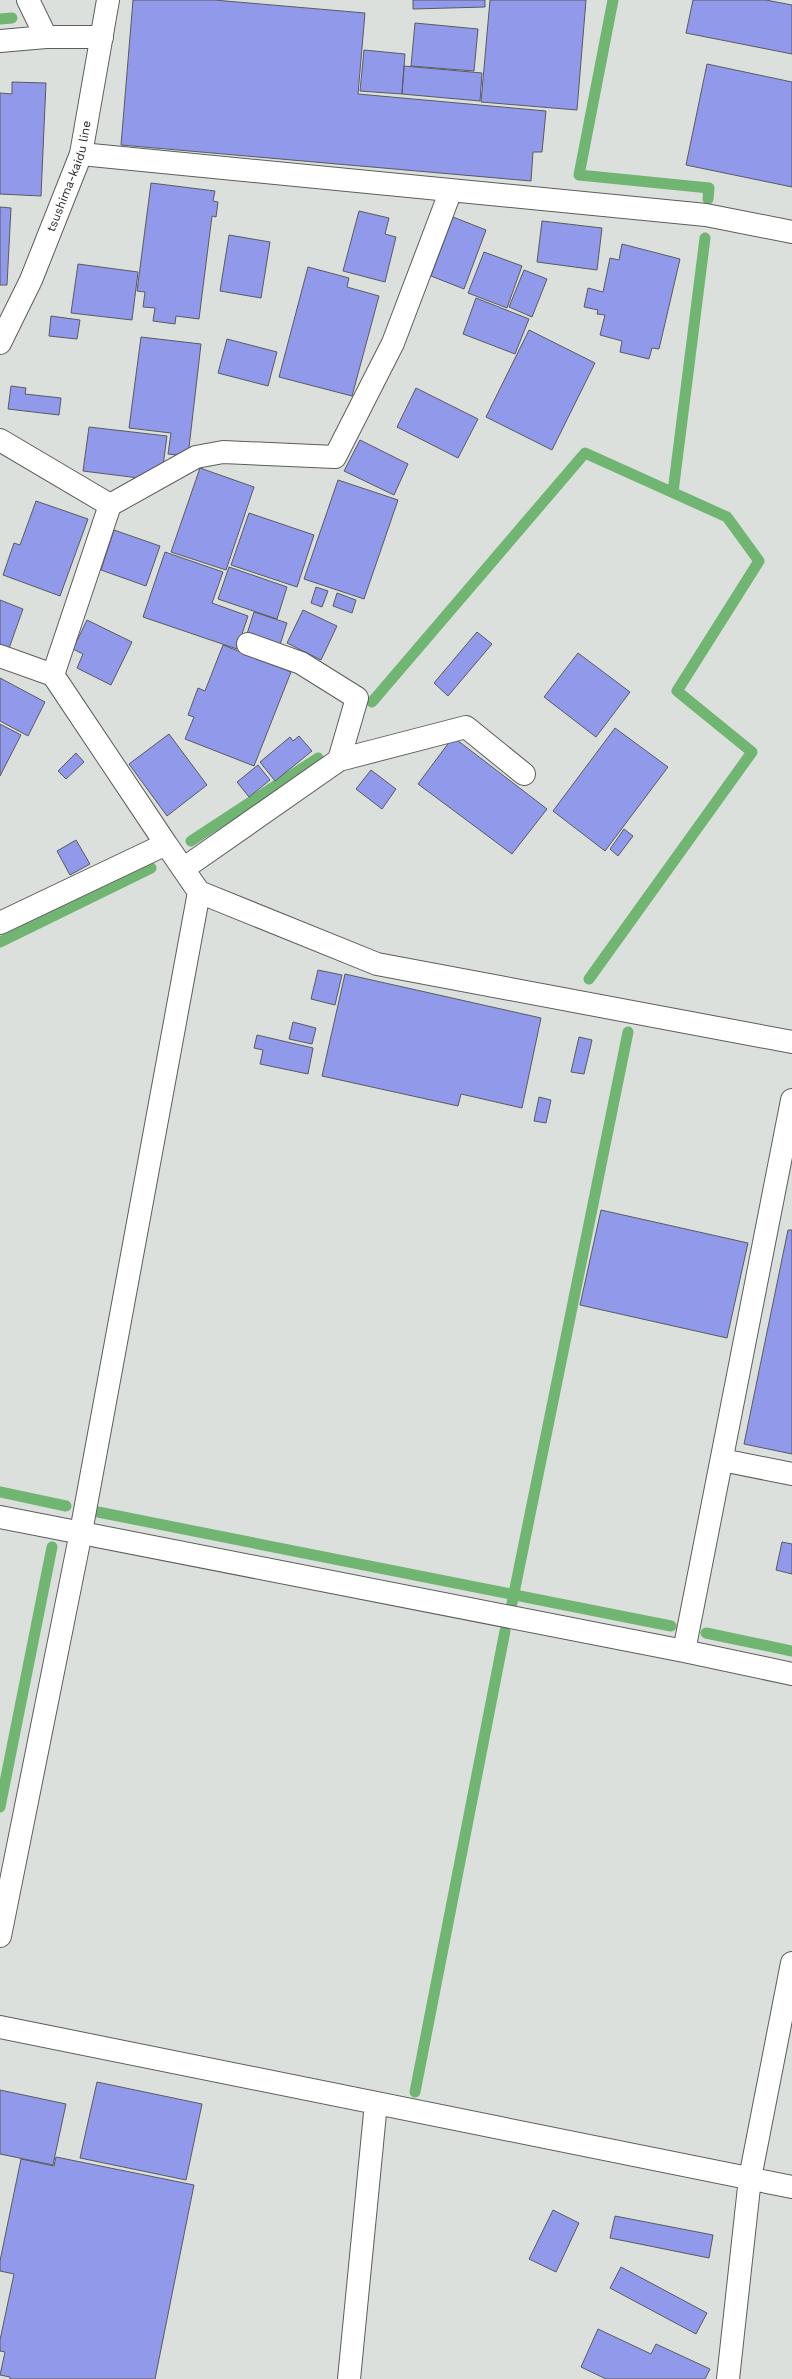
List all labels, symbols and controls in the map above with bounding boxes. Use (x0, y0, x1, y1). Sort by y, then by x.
street label: tsushima-kaidu line (44, 120, 94, 234)

